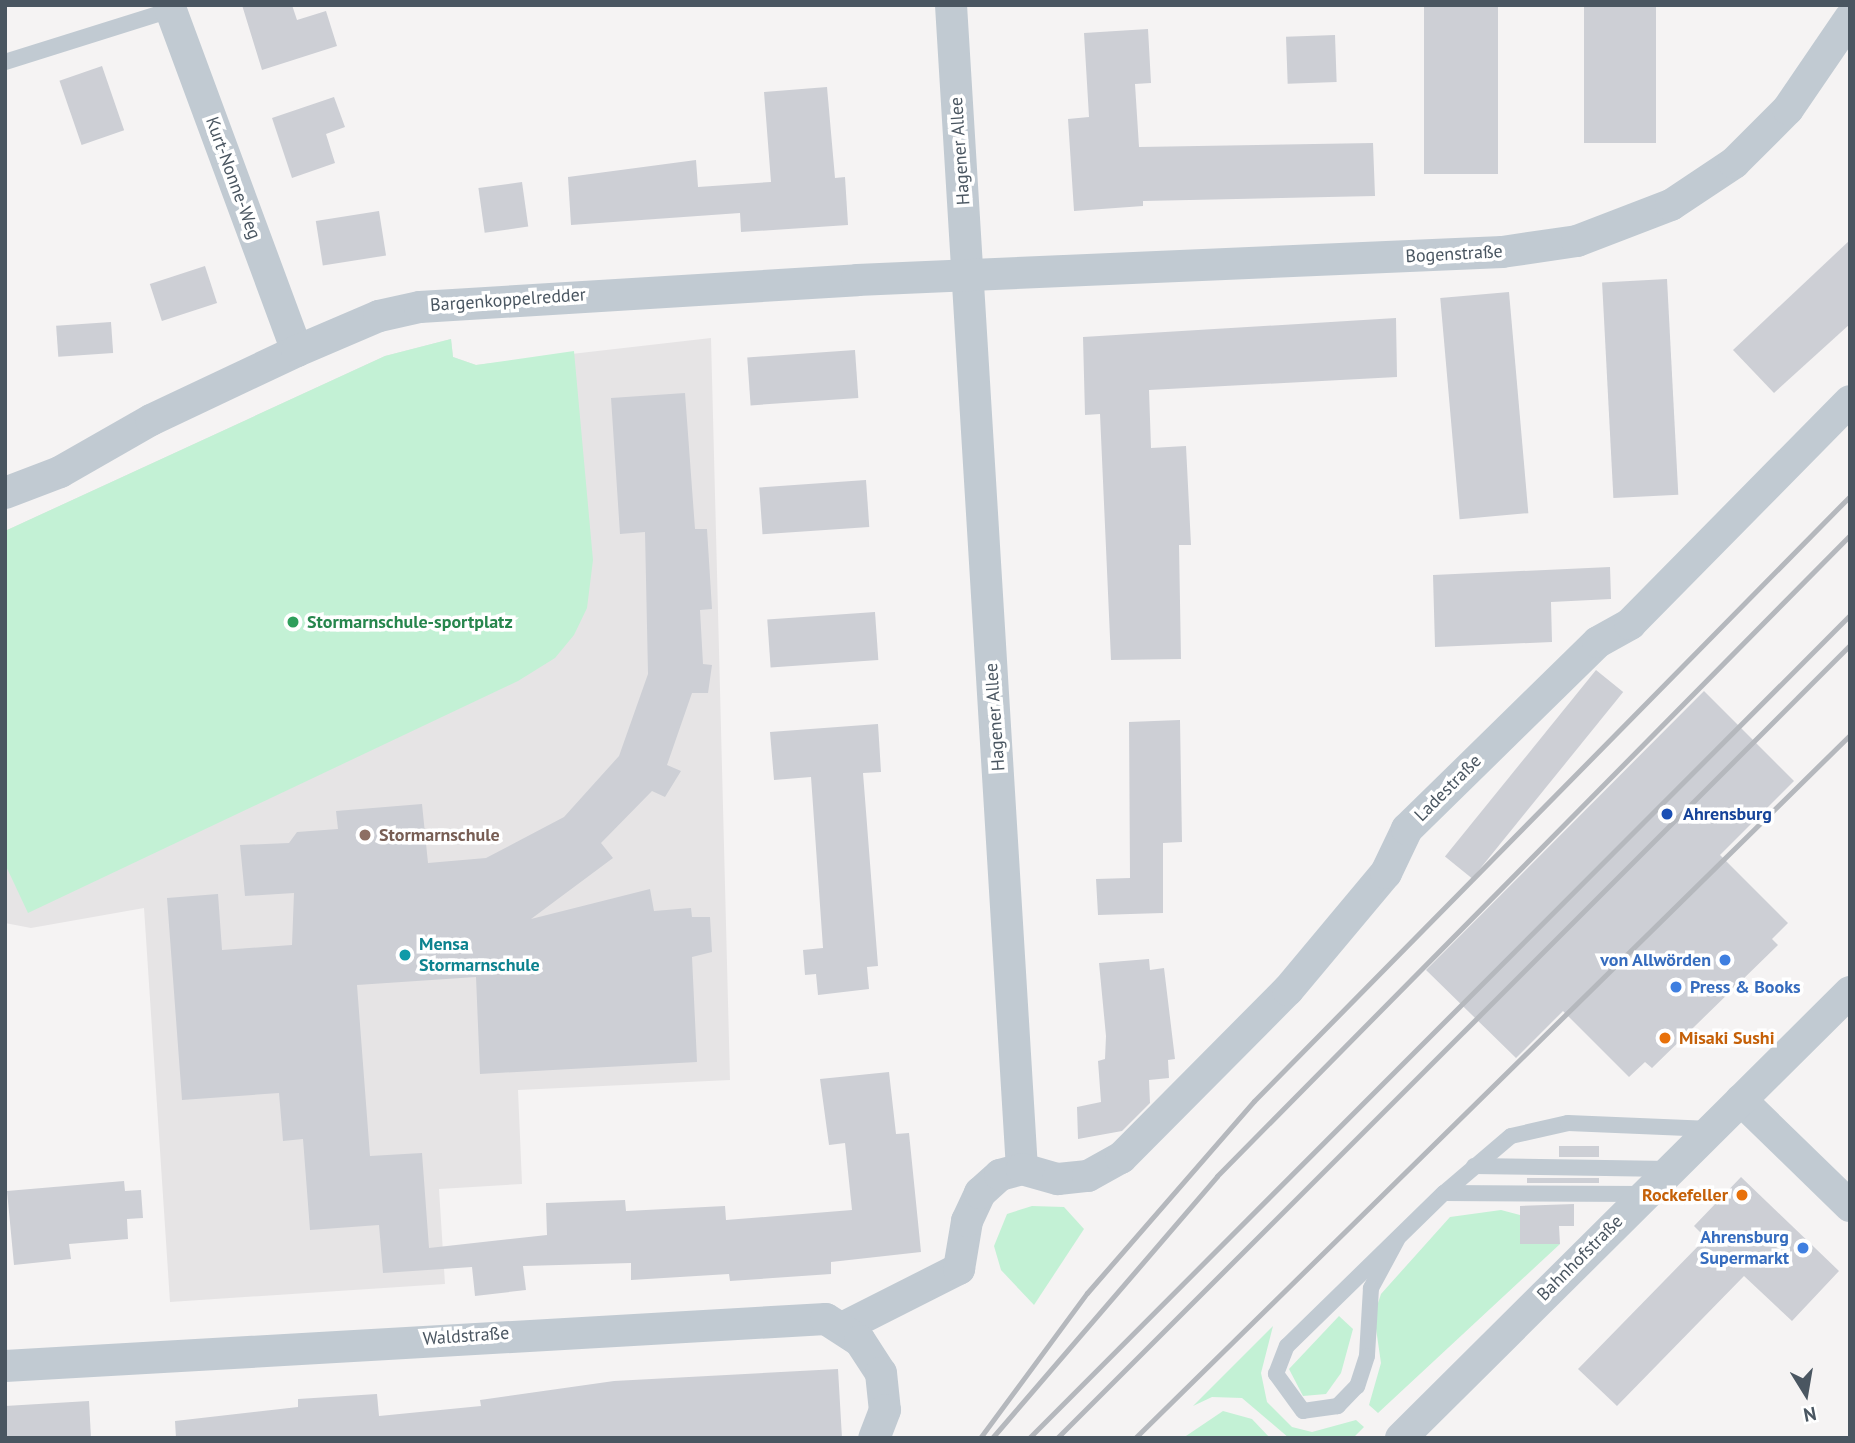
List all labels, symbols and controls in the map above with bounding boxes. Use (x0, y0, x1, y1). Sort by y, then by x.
street label: Hagener Allee (945, 96, 975, 206)
street label: Kurt-Nonne-Weg (201, 114, 265, 242)
street label: Bogenstraße (1405, 241, 1503, 267)
street label: Bargenkoppelredder (429, 284, 587, 316)
place label: Stormarnschule-sportplatz (307, 611, 513, 633)
marker: Stormarnschule-sportplatz (285, 614, 301, 630)
street label: Hagener Allee (980, 662, 1010, 772)
street label: Ladestraße (1410, 750, 1486, 826)
place label: Ahrensburg (1683, 803, 1772, 825)
marker: Ahrensburg (1657, 804, 1677, 824)
place label: Stormarnschule (379, 824, 500, 846)
marker: Stormarnschule (357, 827, 373, 843)
place label: Mensa Stormarnschule (419, 934, 540, 976)
marker: Mensa Stormarnschule (397, 947, 413, 963)
place label: von Allwörden (1600, 949, 1711, 971)
marker: von Allwörden (1717, 952, 1733, 968)
place label: Press & Books (1690, 976, 1801, 998)
marker: Press & Books (1668, 979, 1684, 995)
place label: Misaki Sushi (1679, 1027, 1774, 1049)
marker: Misaki Sushi (1657, 1030, 1673, 1046)
place label: Rockefeller (1642, 1184, 1728, 1206)
marker: Rockefeller (1734, 1187, 1750, 1203)
street label: Bahnhofstraße (1533, 1211, 1627, 1305)
place label: Ahrensburg Supermarkt (1700, 1227, 1789, 1270)
marker: Ahrensburg Supermarkt (1795, 1240, 1811, 1256)
street label: Waldstraße (422, 1322, 510, 1350)
north arrow (1771, 1359, 1841, 1429)
text: N (1802, 1402, 1818, 1428)

